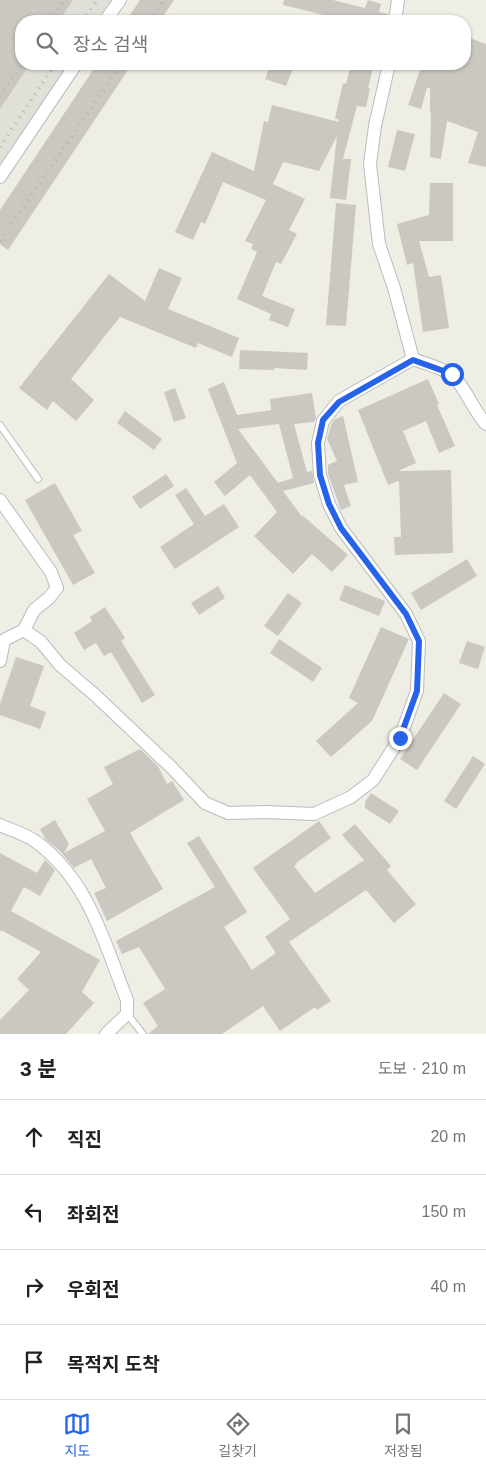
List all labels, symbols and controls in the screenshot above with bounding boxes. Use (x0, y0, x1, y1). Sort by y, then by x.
search box (15, 15, 471, 70)
icon: search (33, 29, 61, 57)
text: 장소 검색 (73, 34, 148, 55)
route start (441, 363, 464, 386)
route end (389, 727, 412, 750)
text: 3 분 (20, 1057, 57, 1080)
text: 도보 · 210 m (378, 1060, 466, 1077)
icon: ahead (20, 1123, 48, 1151)
text: 20 m (430, 1128, 466, 1145)
text: 직진 (67, 1129, 102, 1150)
icon: left (20, 1198, 48, 1226)
text: 150 m (422, 1203, 466, 1220)
text: 좌회전 (67, 1204, 119, 1225)
icon: right (20, 1273, 48, 1301)
text: 40 m (430, 1278, 466, 1295)
text: 우회전 (67, 1279, 119, 1300)
icon: arrive (20, 1348, 48, 1376)
text: 목적지 도착 (67, 1354, 160, 1375)
tab: 지도 (63, 1410, 91, 1460)
tab: 길찾기 (218, 1410, 257, 1460)
tab: 저장됨 (384, 1410, 423, 1460)

